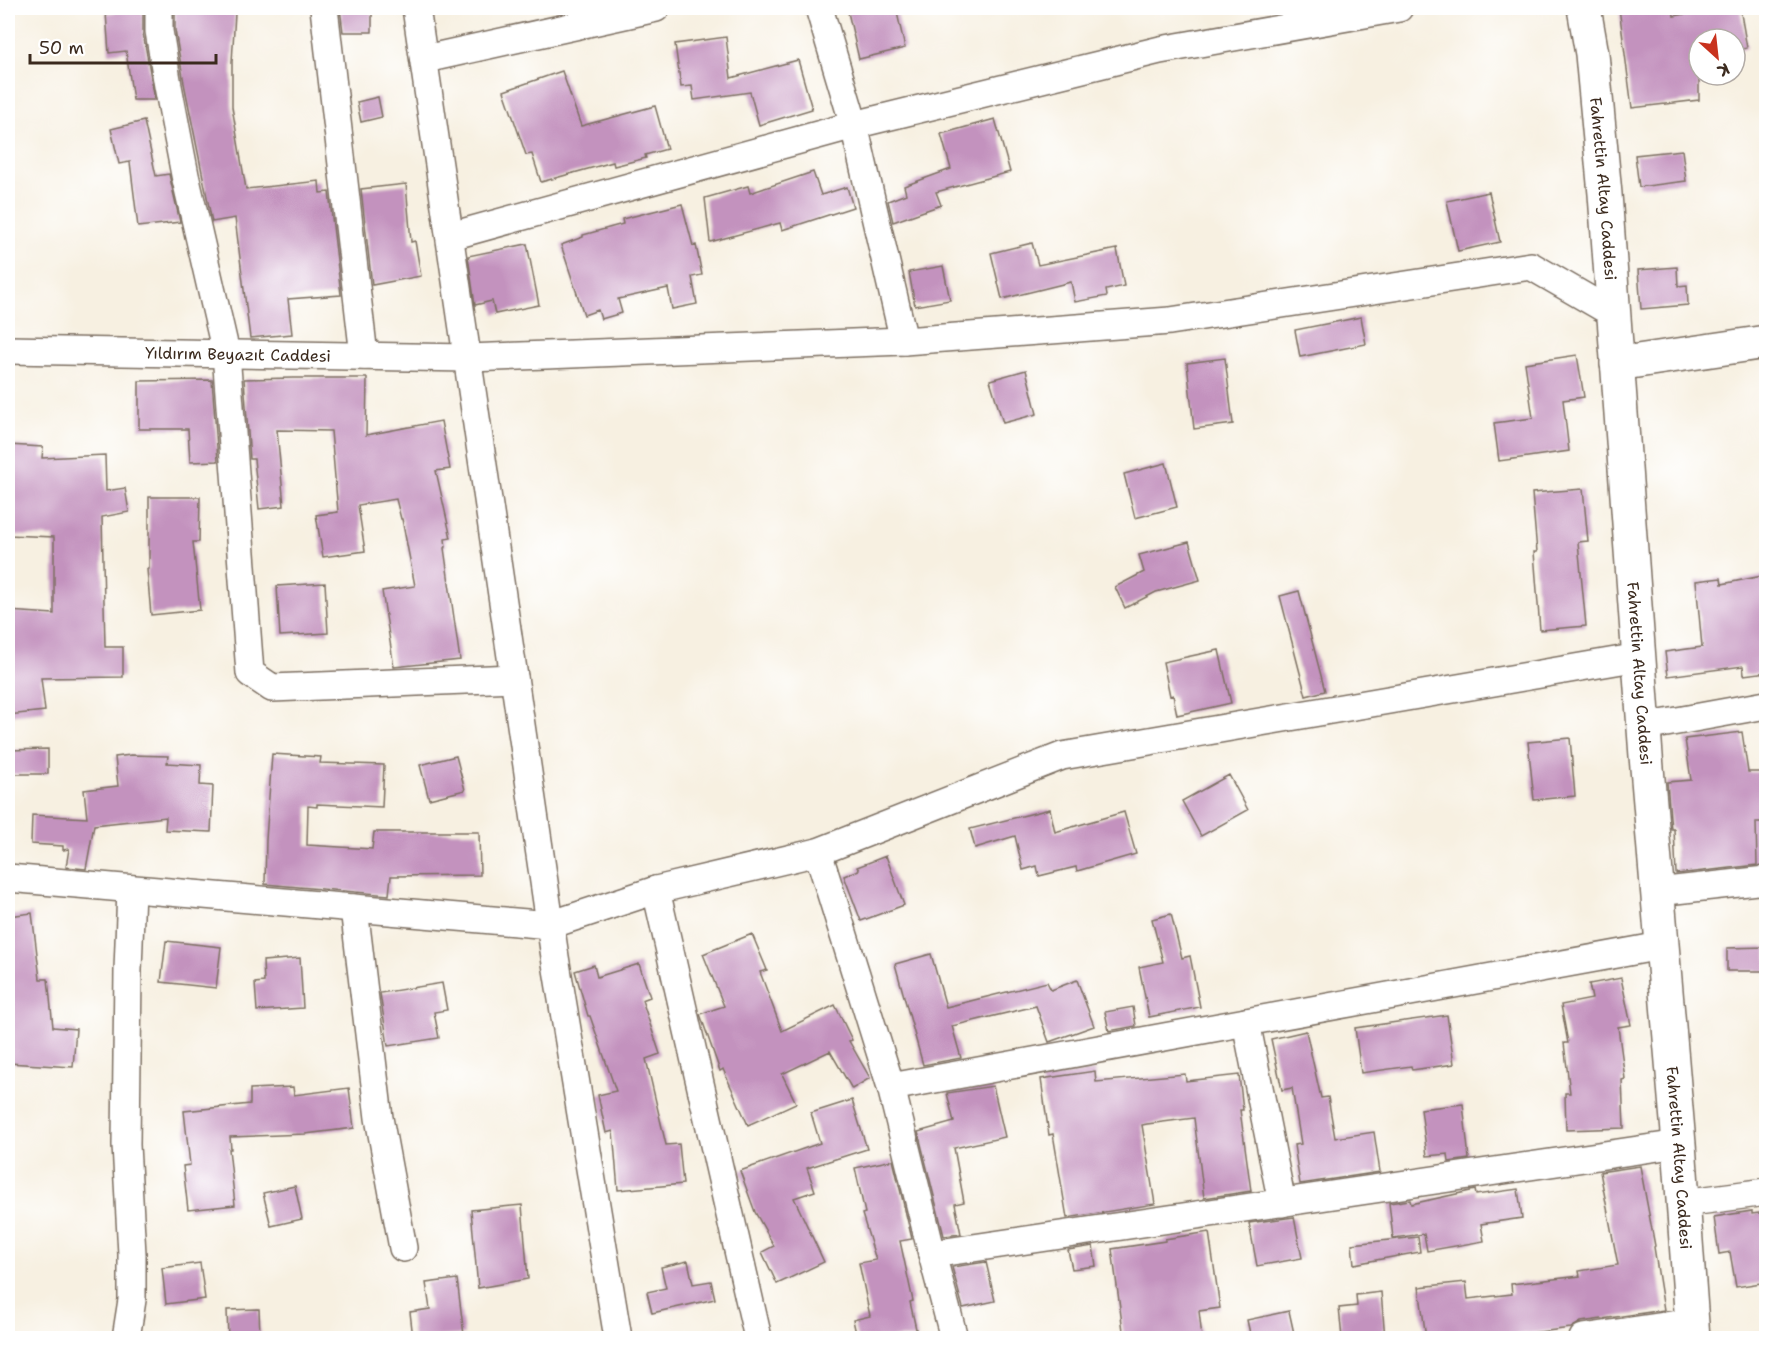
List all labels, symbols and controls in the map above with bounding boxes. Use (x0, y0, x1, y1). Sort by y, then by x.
scale bar (30, 27, 216, 65)
north arrow (1687, 27, 1747, 87)
text: 50 m (39, 36, 84, 60)
text: K (1714, 58, 1733, 82)
street label: Fahrettin Altay Caddesi (1586, 96, 1622, 281)
street label: Yıldırım Beyazıt Caddesi (145, 342, 331, 366)
street label: Fahrettin Altay Caddesi (1623, 581, 1657, 766)
street label: Fahrettin Altay Caddesi (1662, 1065, 1697, 1250)

